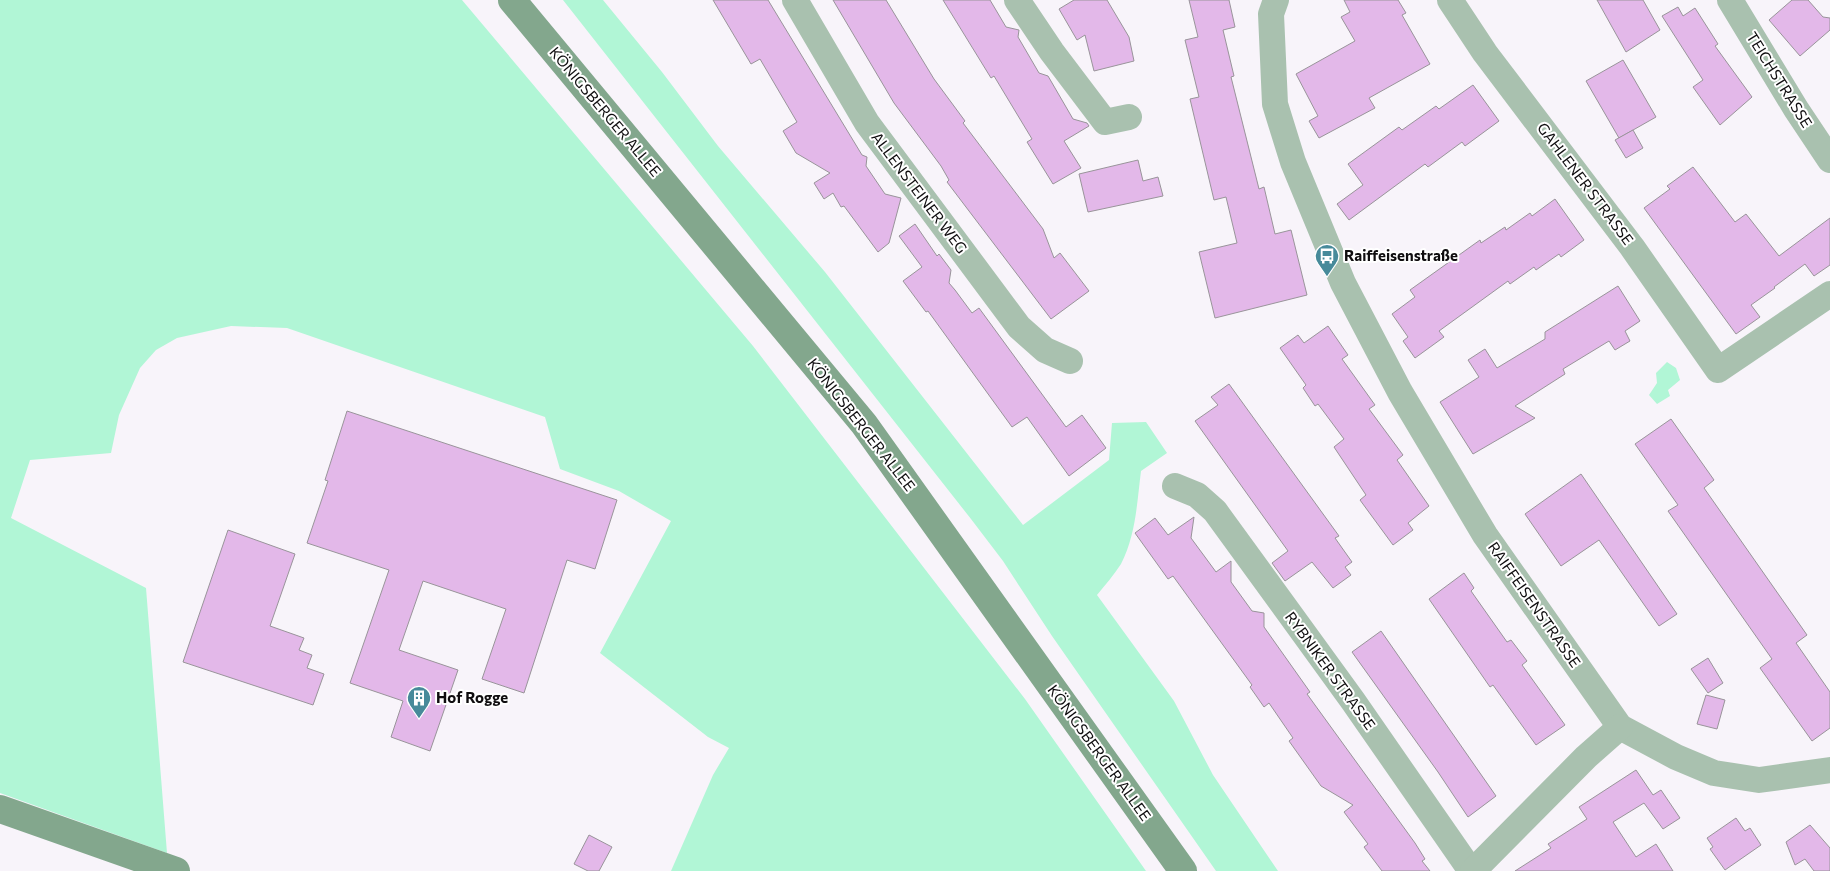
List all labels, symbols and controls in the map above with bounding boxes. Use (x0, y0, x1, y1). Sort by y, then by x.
street label: TEICHSTRASSE (1743, 28, 1817, 131)
street label: KÖNIGSBERGER ALLEE (546, 43, 665, 180)
street label: GAHLENER STRASSE (1534, 119, 1638, 248)
street label: ALLENSTEINER WEG (868, 128, 971, 257)
bus stop icon: Raiffeisenstraße (1314, 243, 1340, 277)
place label: Raiffeisenstraße (1344, 246, 1458, 264)
street label: KÖNIGSBERGER ALLEE (804, 354, 919, 494)
street label: RAIFFEISENSTRASSE (1485, 538, 1585, 671)
street label: RYBNIKER STRASSE (1282, 608, 1380, 733)
street label: KÖNIGSBERGER ALLEE (1044, 681, 1155, 824)
building icon: Hof Rogge (406, 685, 432, 719)
place label: Hof Rogge (436, 688, 508, 706)

